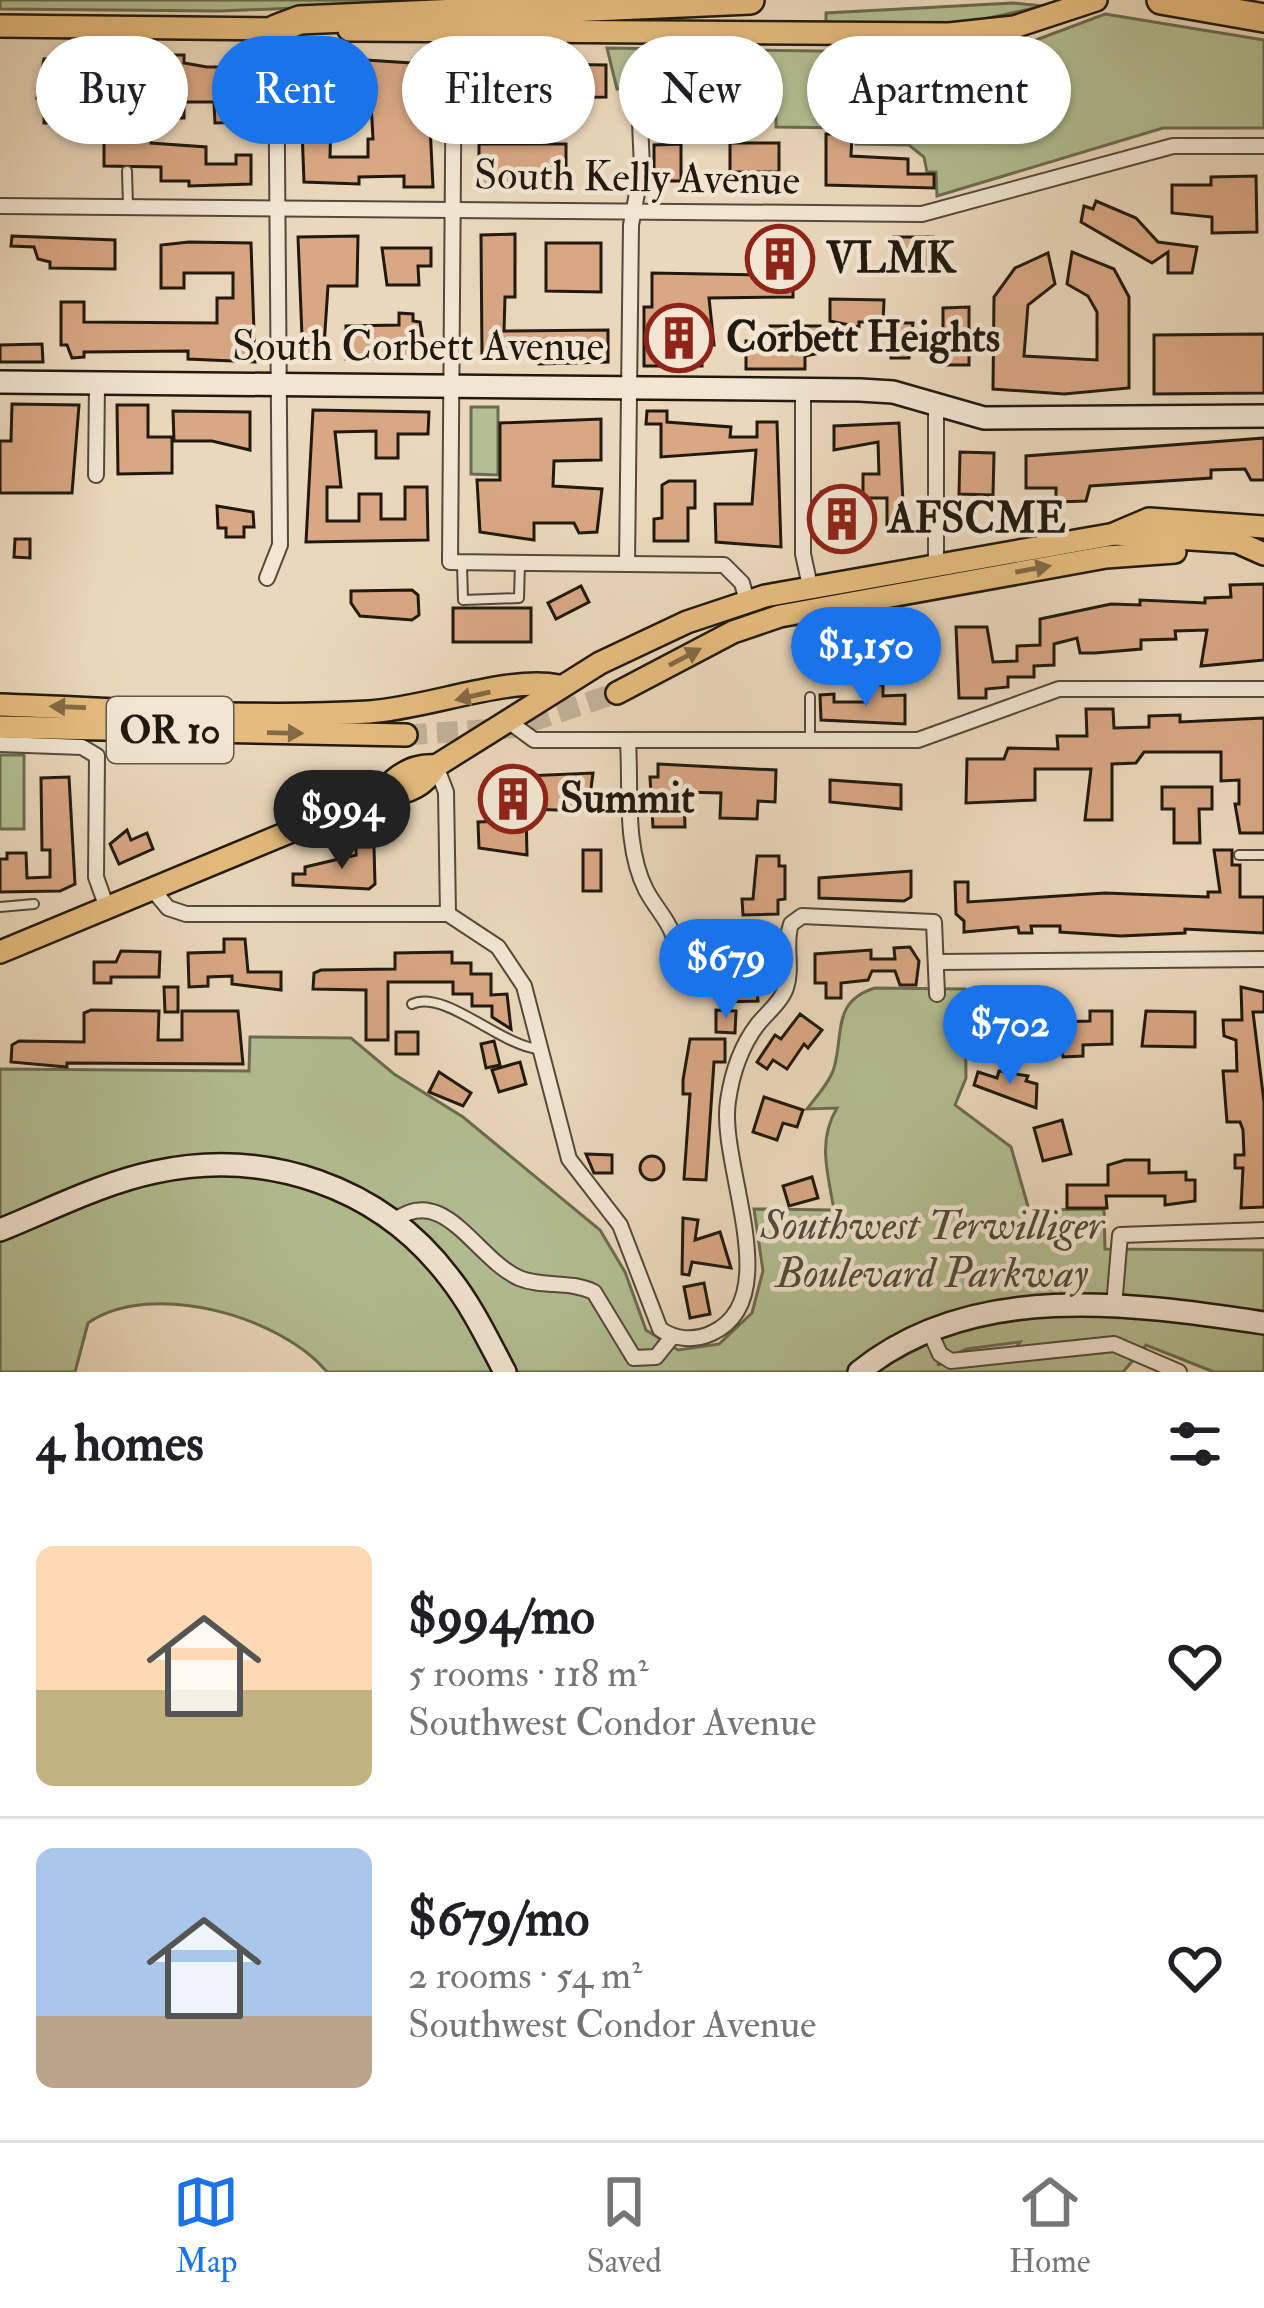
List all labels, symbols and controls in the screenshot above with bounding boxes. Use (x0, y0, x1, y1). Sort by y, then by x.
chip: Buy (36, 36, 188, 144)
chip: Rent (212, 36, 378, 144)
chip: Filters (402, 36, 595, 144)
chip: New (619, 36, 783, 144)
chip: Apartment (807, 36, 1071, 144)
street label: South Kelly Avenue (473, 149, 801, 207)
building icon: VLMK (745, 224, 815, 294)
place label: VLMK (826, 233, 958, 285)
building icon: Corbett Heights (644, 303, 714, 373)
place label: Corbett Heights (726, 312, 1000, 364)
street label: South Corbett Avenue (232, 321, 604, 373)
building icon: AFSCME (807, 484, 877, 554)
place label: AFSCME (886, 493, 1066, 545)
one-way arrow (1015, 559, 1052, 578)
pin: $1,150 (768, 607, 964, 709)
text: $1,150 (818, 621, 914, 670)
one-way arrow (667, 647, 702, 668)
one-way arrow (455, 687, 492, 706)
road number: OR 10 (107, 697, 233, 763)
one-way arrow (48, 698, 86, 717)
one-way arrow (267, 723, 305, 742)
building icon: Summit (478, 764, 548, 834)
pin: $994 (271, 770, 413, 872)
place label: Summit (560, 773, 695, 825)
text: $994 (300, 784, 384, 833)
pin: $679 (655, 919, 797, 1021)
text: $679 (686, 933, 766, 982)
pin: $702 (939, 985, 1081, 1087)
text: $702 (970, 999, 1050, 1048)
park label: Southwest Terwilliger Boulevard Parkway (759, 1200, 1106, 1300)
icon: filters (1162, 1411, 1228, 1477)
text: 4 homes (36, 1412, 204, 1476)
text: $994/mo (408, 1585, 595, 1649)
icon: home (132, 1594, 276, 1738)
icon: heart (1162, 1633, 1228, 1699)
text: 5 rooms · 118 m² (408, 1649, 649, 1698)
text: Southwest Condor Avenue (408, 1698, 816, 1747)
text: $679/mo (408, 1887, 589, 1951)
icon: home (132, 1896, 276, 2040)
icon: heart (1162, 1935, 1228, 2001)
text: 2 rooms · 54 m² (408, 1951, 642, 2000)
text: Southwest Condor Avenue (408, 2000, 816, 2049)
tab: Map (173, 2169, 239, 2282)
tab: Saved (586, 2169, 662, 2282)
tab: Home (1009, 2169, 1091, 2282)

